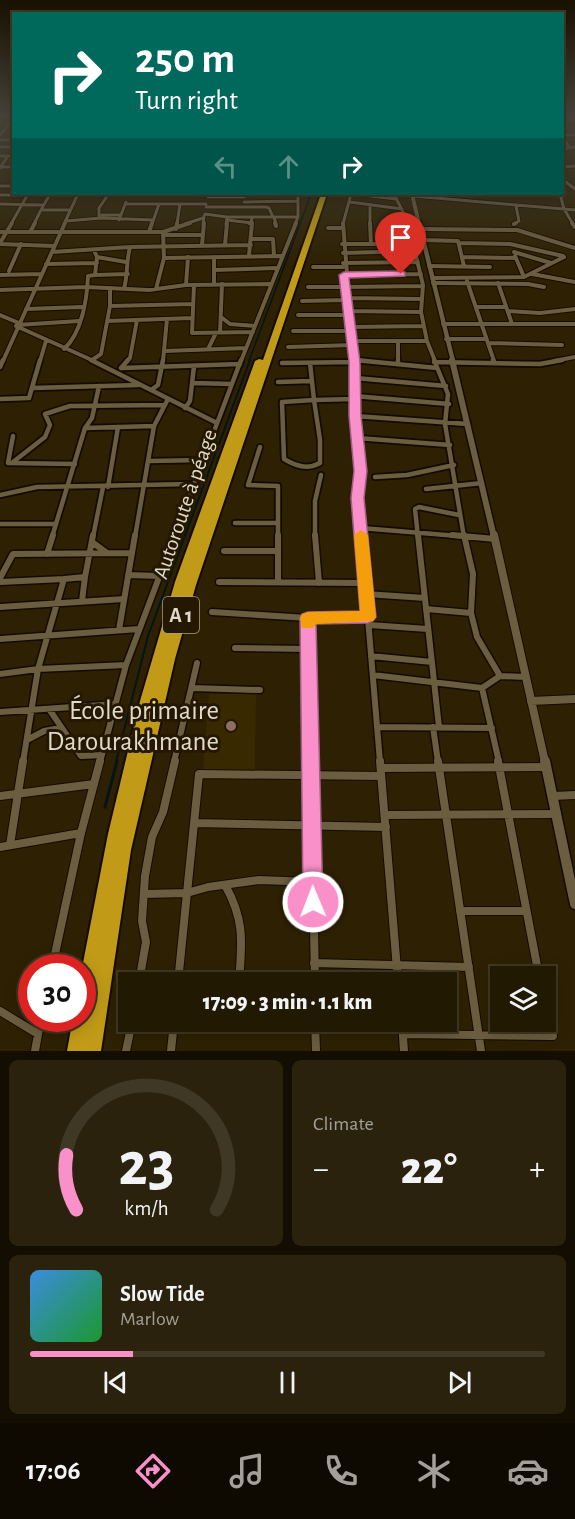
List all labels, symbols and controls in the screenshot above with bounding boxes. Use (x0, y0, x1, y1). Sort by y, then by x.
icon: right (36, 36, 114, 114)
text: 250 m (135, 38, 235, 80)
text: Turn right (135, 87, 238, 114)
icon: left (209, 150, 242, 183)
icon: ahead (272, 150, 305, 183)
icon: right (335, 150, 368, 183)
pin (375, 212, 426, 274)
icon: arrive (384, 221, 417, 254)
street label: Autoroute à péage (149, 426, 221, 582)
road number: A 1 (163, 597, 199, 633)
place label: École primaire Darourakhmane (47, 694, 219, 755)
marker: École primaire Darourakhmane (224, 719, 238, 733)
position arrow (281, 870, 345, 934)
speed limit sign: 30 (18, 954, 96, 1032)
map controls (490, 966, 556, 1032)
button: layers (490, 966, 556, 1032)
text: 17:09 · 3 min · 1.1 km (203, 991, 372, 1013)
text: Climate (313, 1114, 374, 1134)
text: 23 (118, 1134, 174, 1196)
text: 22° (401, 1147, 457, 1192)
text: − (313, 1153, 329, 1186)
text: + (529, 1153, 545, 1186)
text: km/h (124, 1198, 168, 1219)
text: Slow Tide (120, 1283, 205, 1305)
text: Marlow (120, 1309, 179, 1329)
icon: previous (99, 1366, 132, 1399)
icon: pause (271, 1366, 304, 1399)
icon: next (443, 1366, 476, 1399)
icon: directions (132, 1450, 174, 1492)
icon: music (226, 1450, 268, 1492)
icon: phone (320, 1450, 362, 1492)
icon: climate (413, 1450, 455, 1492)
icon: car (507, 1450, 549, 1492)
text: 17:06 (26, 1457, 81, 1484)

